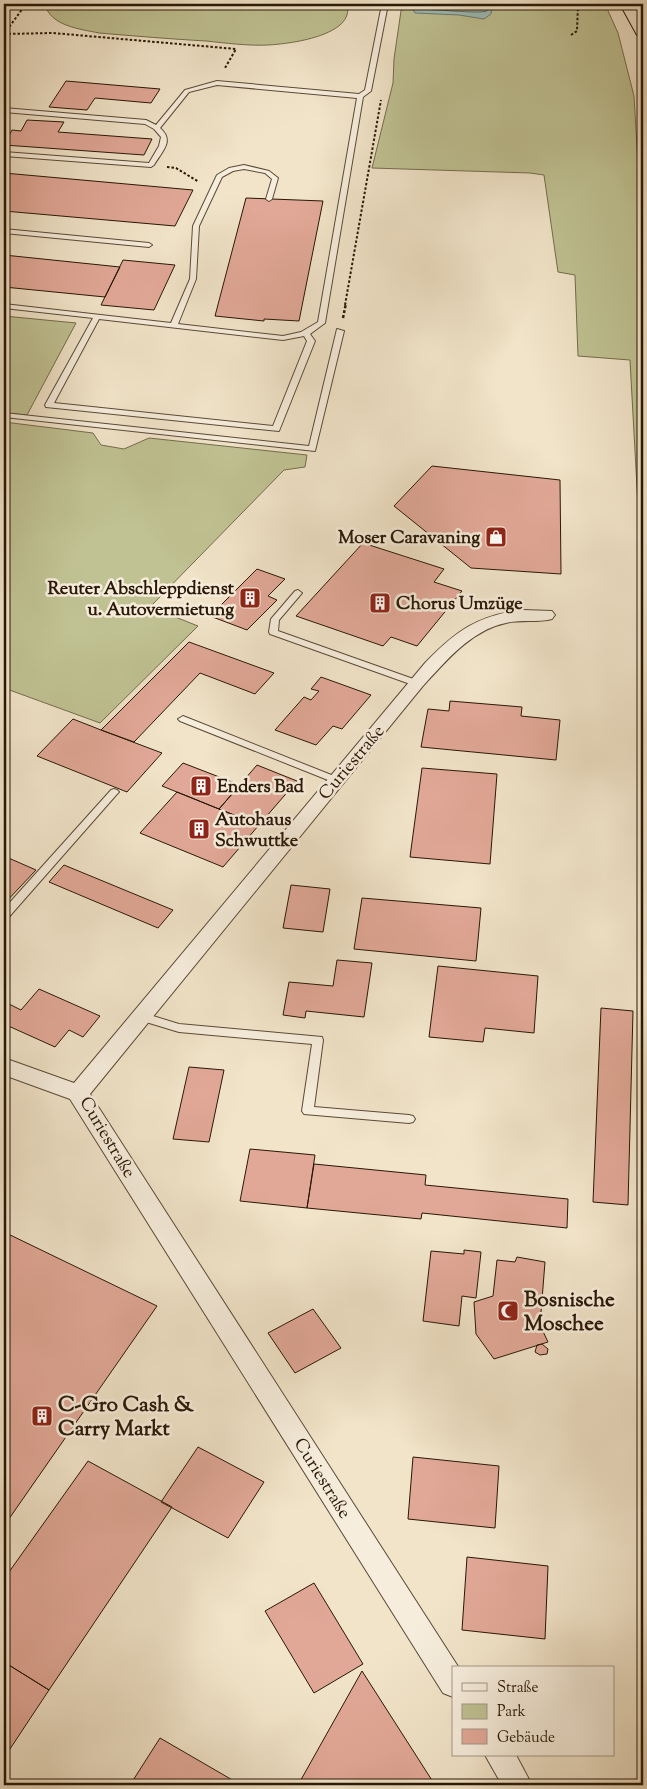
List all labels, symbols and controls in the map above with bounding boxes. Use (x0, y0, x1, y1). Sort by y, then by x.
shop icon: Moser Caravaning (484, 525, 508, 549)
place label: Moser Caravaning (338, 526, 480, 552)
place label: Reuter Abschleppdienst u. Autovermietung (47, 577, 235, 624)
building icon: Reuter Abschleppdienst u. Autovermietung (238, 586, 262, 610)
building icon: Chorus Umzüge (368, 591, 392, 615)
place label: Chorus Umzüge (396, 592, 523, 618)
street label: Curiestraße (313, 720, 392, 806)
building icon: Enders Bad (189, 774, 213, 798)
place label: Enders Bad (217, 775, 305, 801)
place label: Autohaus Schwuttke (215, 808, 299, 855)
building icon: Autohaus Schwuttke (187, 817, 211, 841)
street label: Curiestraße (72, 1092, 141, 1184)
place label: Bosnische Moschee (524, 1286, 615, 1340)
mosque icon: Bosnische Moschee (496, 1299, 520, 1323)
place label: C-Gro Cash & Carry Markt (58, 1391, 195, 1445)
building icon: C-Gro Cash & Carry Markt (30, 1404, 54, 1428)
street label: Curiestraße (286, 1434, 356, 1525)
legend (452, 1666, 614, 1756)
text: Straße (497, 1678, 539, 1699)
text: Park (497, 1702, 526, 1723)
text: Gebäude (497, 1728, 555, 1749)

